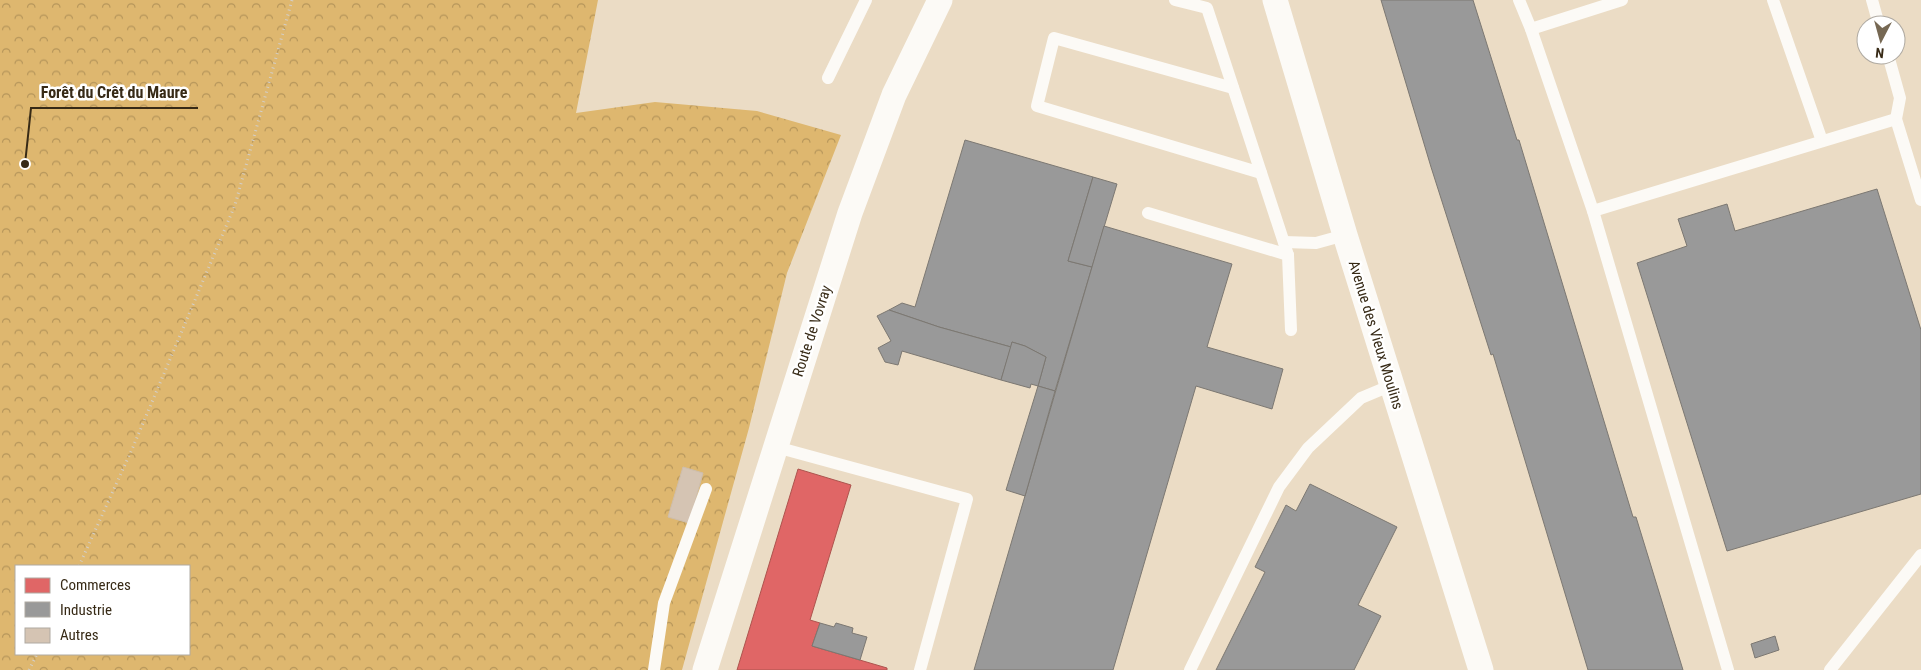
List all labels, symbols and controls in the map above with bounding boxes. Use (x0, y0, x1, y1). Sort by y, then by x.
north arrow (1856, 15, 1906, 65)
text: N (1875, 45, 1885, 61)
callout: Forêt du Crêt du Maure (31, 77, 198, 108)
text: Forêt du Crêt du Maure (41, 83, 188, 102)
street label: Avenue des Vieux Moulins (1345, 258, 1407, 412)
street label: Route de Vovray (789, 283, 835, 379)
legend (15, 565, 190, 655)
text: Commerces (60, 576, 131, 594)
text: Industrie (60, 601, 112, 619)
text: Autres (60, 626, 99, 644)

